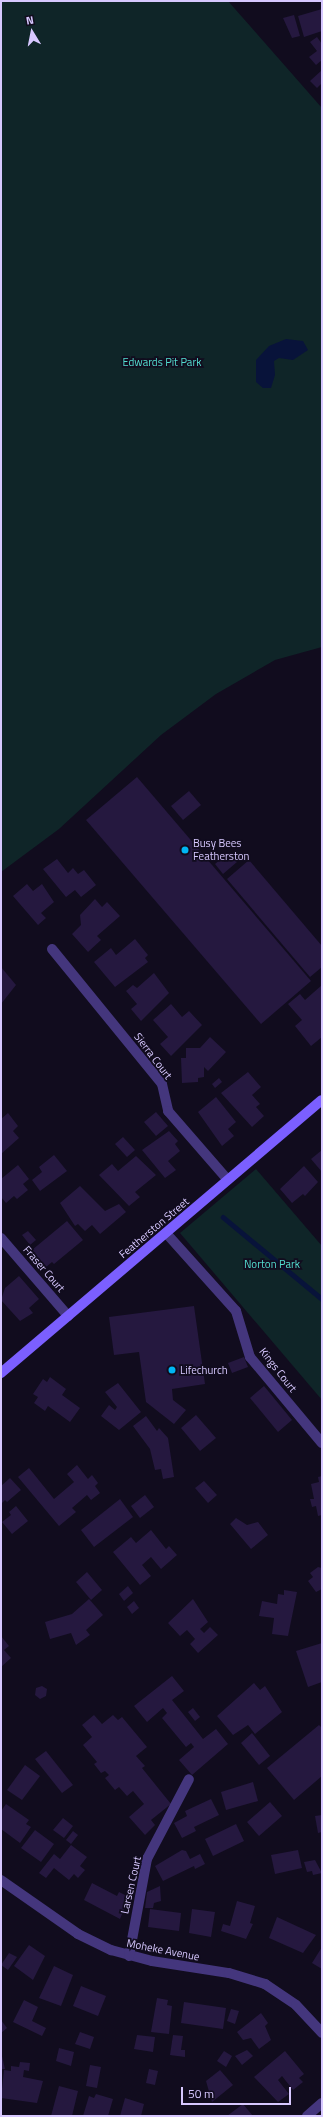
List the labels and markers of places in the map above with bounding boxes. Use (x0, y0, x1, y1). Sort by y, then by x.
place label: Busy Bees Featherston (193, 837, 249, 863)
marker: Busy Bees Featherston (180, 845, 190, 855)
place label: Lifechurch (180, 1363, 228, 1377)
marker: Lifechurch (167, 1365, 177, 1375)

